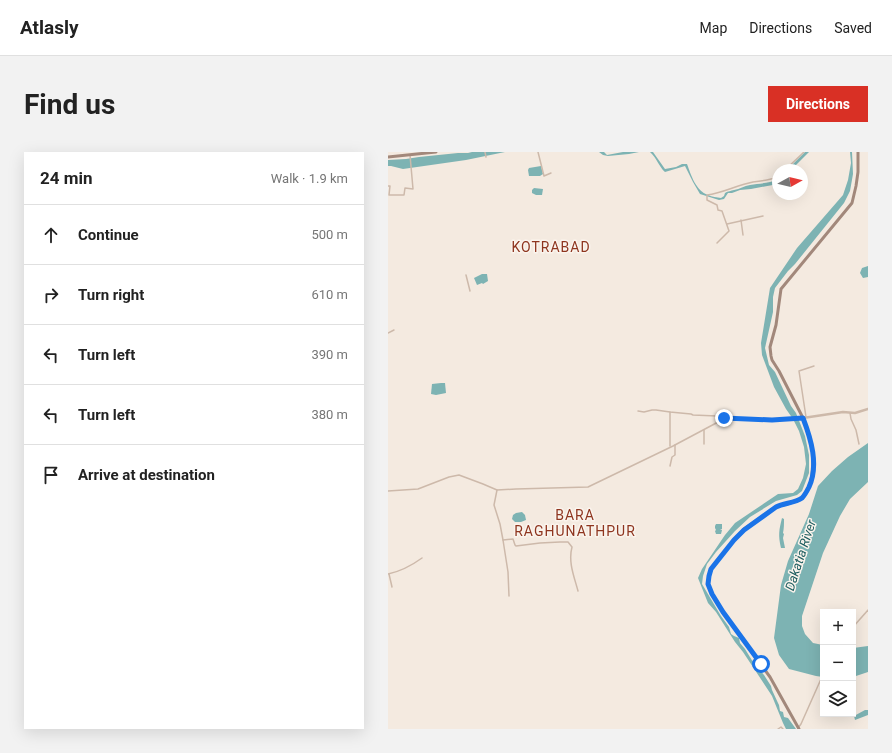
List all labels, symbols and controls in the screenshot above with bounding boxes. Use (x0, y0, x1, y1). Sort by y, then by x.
text: Atlasly (20, 16, 79, 39)
text: Map (700, 20, 727, 36)
text: Directions (749, 20, 812, 36)
text: Saved (834, 20, 872, 36)
button: Directions (768, 86, 868, 122)
text: Find us (24, 88, 115, 121)
north arrow (772, 164, 808, 200)
text: 24 min (40, 168, 93, 188)
text: Walk · 1.9 km (271, 171, 348, 186)
icon: ahead (40, 224, 62, 246)
text: Continue (78, 226, 139, 244)
text: 500 m (311, 227, 348, 242)
district label: KOTRABAD (511, 239, 591, 255)
icon: right (40, 284, 62, 306)
text: Turn right (78, 286, 144, 304)
text: 610 m (311, 287, 348, 302)
icon: left (40, 344, 62, 366)
text: Turn left (78, 346, 135, 364)
text: 390 m (311, 347, 348, 362)
icon: left (40, 404, 62, 426)
text: Turn left (78, 406, 135, 424)
text: 380 m (311, 407, 348, 422)
route end (715, 409, 733, 427)
icon: arrive (40, 464, 62, 486)
text: Arrive at destination (78, 466, 215, 484)
district label: BARA RAGHUNATHPUR (514, 507, 636, 539)
water label: Dakatia River (782, 517, 819, 592)
map controls (820, 609, 856, 717)
button: + (820, 609, 856, 645)
button: − (820, 645, 856, 681)
route start (752, 655, 770, 673)
button: layers (820, 681, 856, 717)

